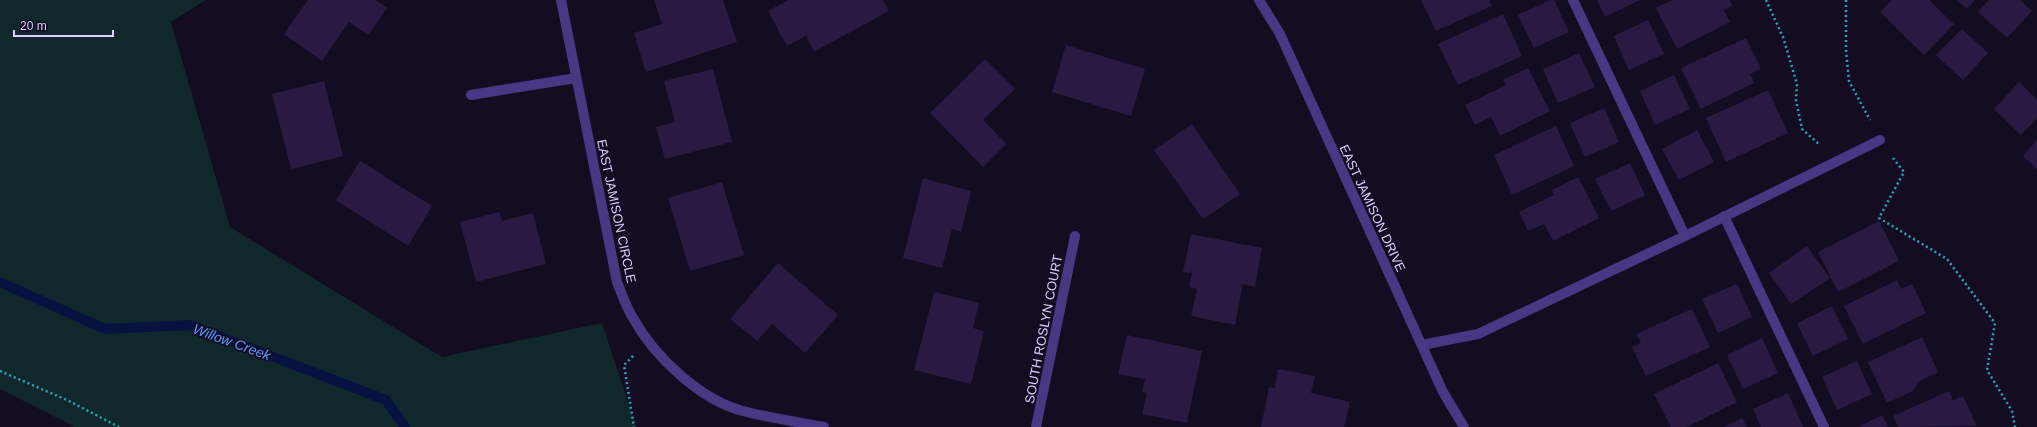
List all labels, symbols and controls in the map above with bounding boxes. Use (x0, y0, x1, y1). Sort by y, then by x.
scale bar (14, 12, 113, 38)
text: 20 m (20, 19, 47, 33)
street label: EAST JAMISON CIRCLE (594, 138, 639, 285)
street label: EAST JAMISON DRIVE (1336, 142, 1409, 274)
street label: SOUTH ROSLYN COURT (1022, 253, 1065, 405)
water label: Willow Creek (191, 321, 274, 364)

